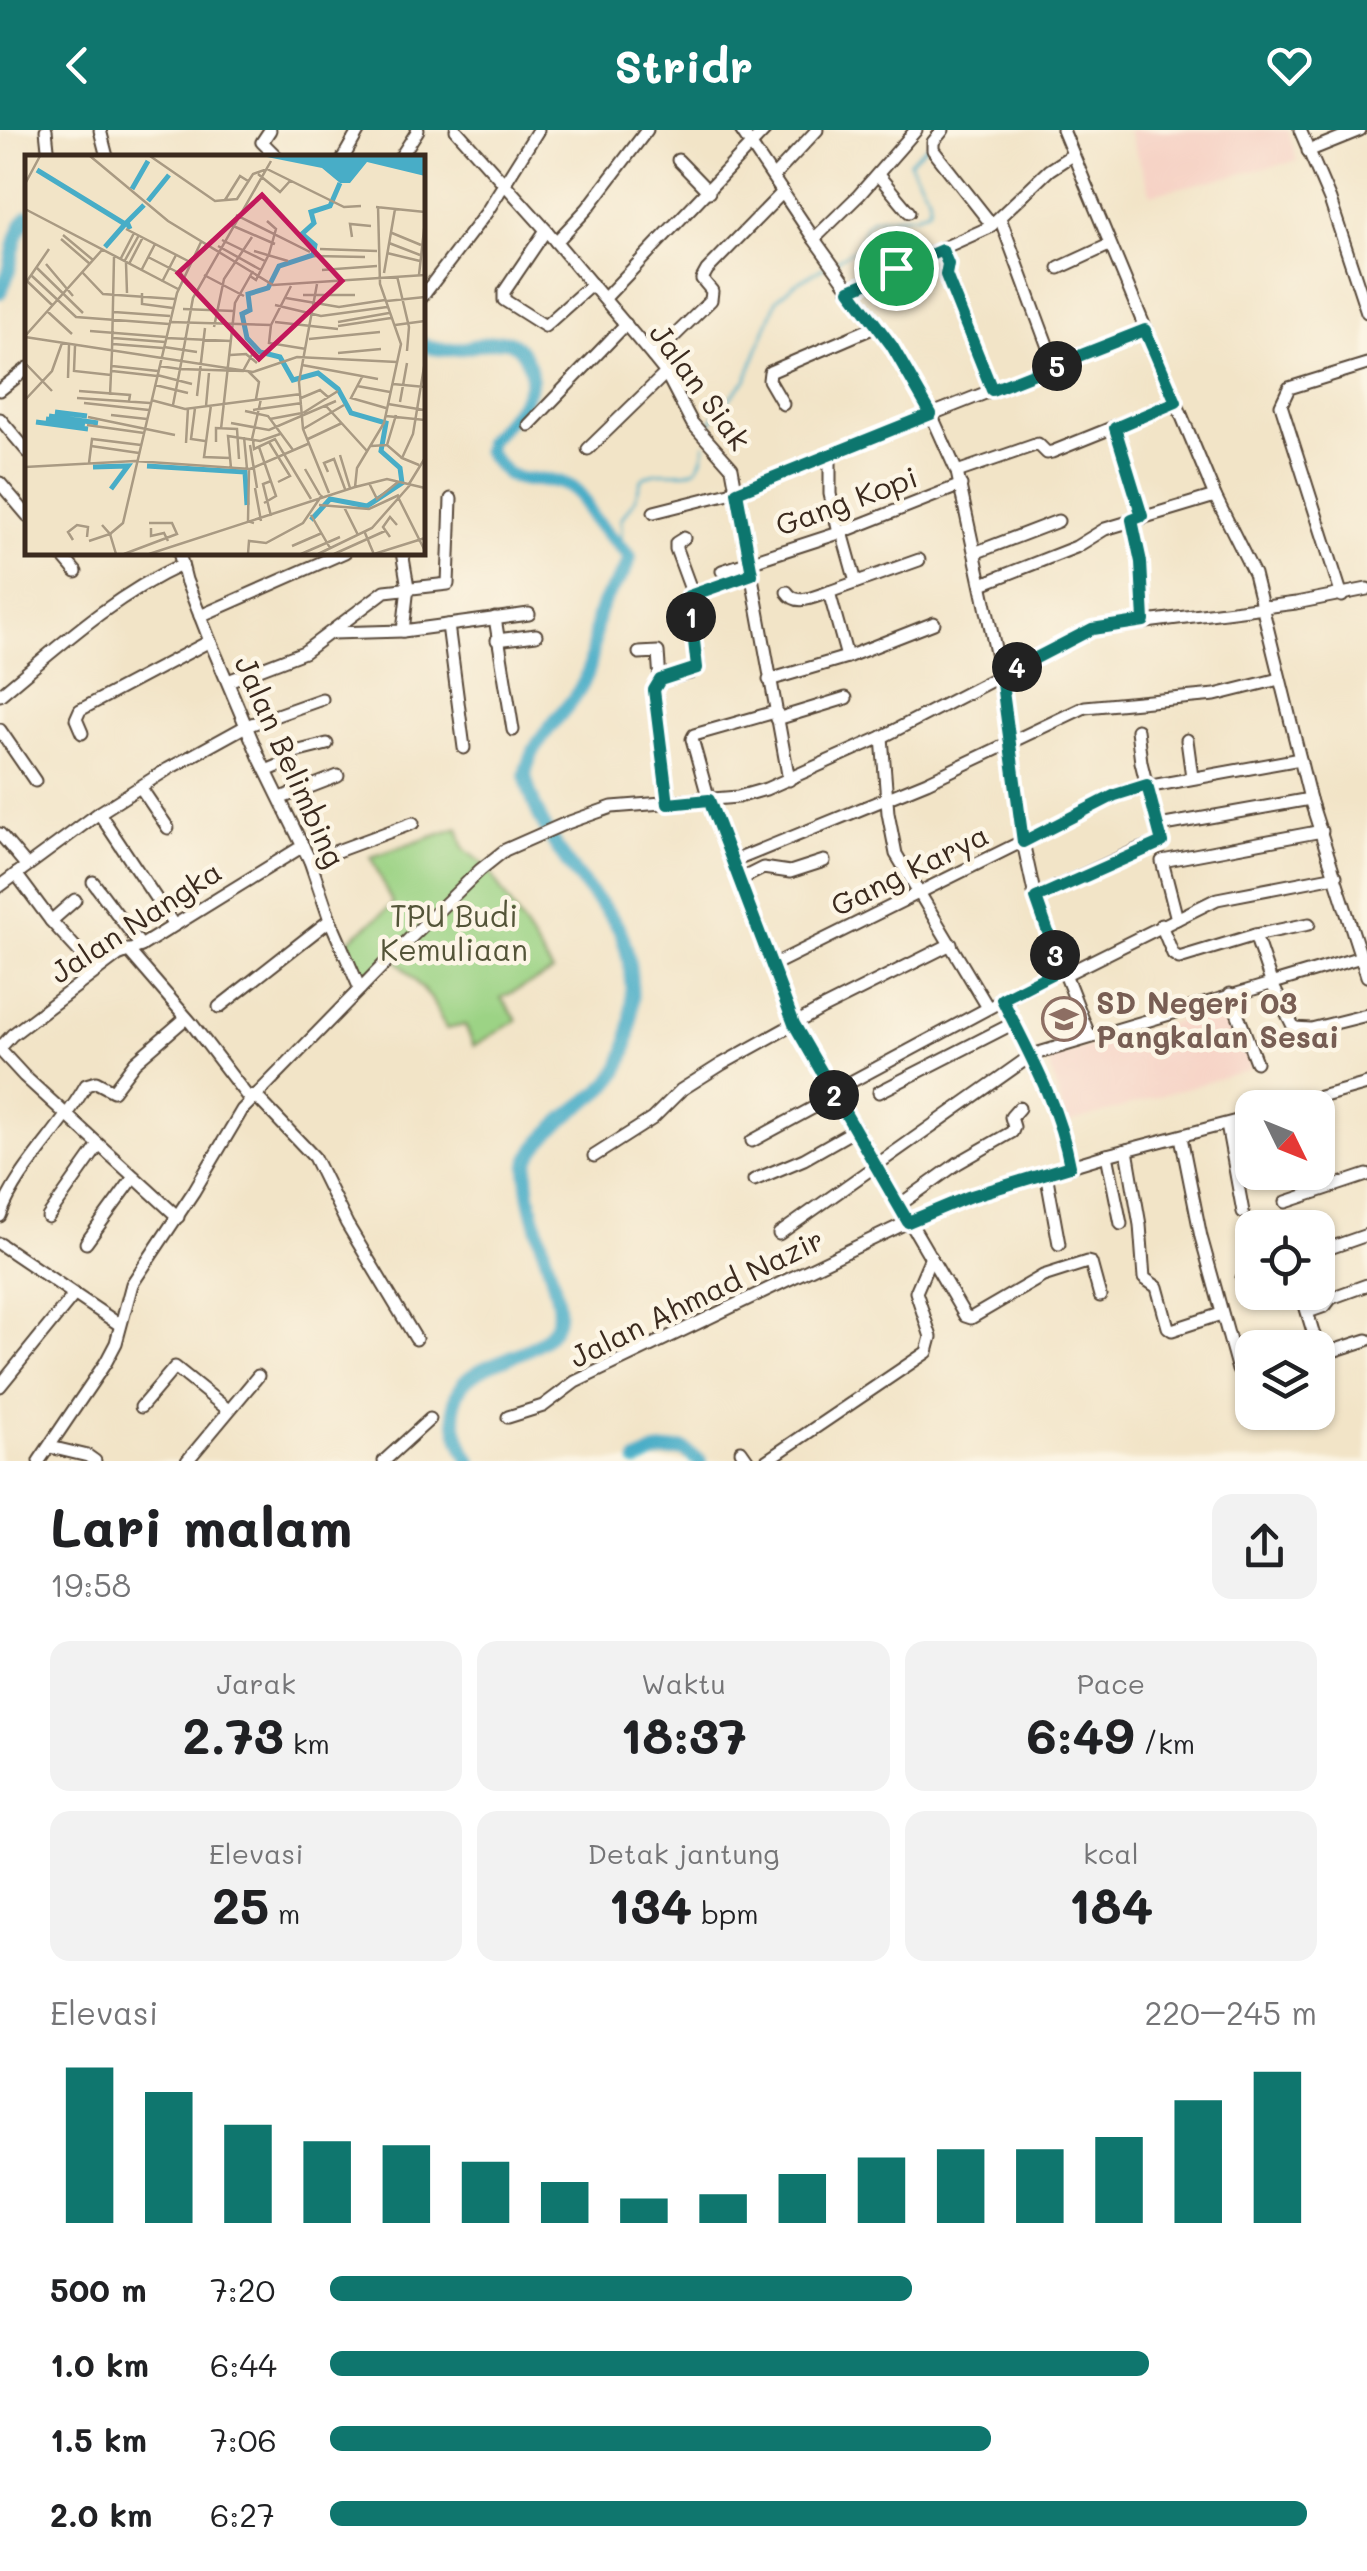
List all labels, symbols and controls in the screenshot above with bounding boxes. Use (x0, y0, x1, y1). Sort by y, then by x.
text: Stridr (614, 36, 753, 94)
icon: back (50, 38, 105, 93)
icon: heart (1262, 38, 1317, 93)
inset map (25, 155, 425, 555)
pin (854, 226, 939, 311)
icon: arrive (869, 241, 924, 296)
street label: Jalan Siak (641, 314, 761, 458)
pin: 5 (1032, 341, 1082, 391)
text: 5 (1049, 348, 1065, 384)
street label: Gang Kopi (770, 456, 922, 544)
pin: 1 (666, 592, 716, 642)
text: 1 (685, 599, 697, 635)
pin: 4 (992, 642, 1042, 692)
street label: Jalan Belimbing (226, 649, 356, 873)
text: 4 (1008, 649, 1026, 685)
street label: Gang Karya (823, 814, 995, 924)
street label: Jalan Nangka (41, 851, 229, 991)
park label: TPU Budi Kemuliaan (380, 895, 528, 969)
pin: 3 (1030, 930, 1080, 980)
text: 3 (1047, 937, 1063, 973)
place label: SD Negeri 03 Pangkalan Sesai (1096, 982, 1339, 1056)
school or university icon: SD Negeri 03 Pangkalan Sesai (1041, 996, 1087, 1042)
pin: 2 (809, 1070, 859, 1120)
text: 2 (826, 1077, 842, 1113)
north arrow (1235, 1090, 1335, 1190)
map controls (1235, 1090, 1335, 1430)
button: locate (1235, 1210, 1335, 1310)
street label: Jalan Ahmad Nazir (562, 1218, 830, 1376)
button: layers (1235, 1330, 1335, 1430)
text: Lari malam (50, 1489, 352, 1561)
button: share (1212, 1494, 1317, 1599)
text: 19:58 (50, 1563, 131, 1605)
text: Jarak (217, 1665, 296, 1701)
text: Waktu (641, 1665, 726, 1701)
text: Pace (1077, 1665, 1145, 1701)
text: 2.73 (182, 1701, 284, 1767)
text: 18:37 (620, 1701, 747, 1767)
text: 6:49 (1026, 1701, 1134, 1767)
text: km (284, 1725, 330, 1761)
text: /km (1134, 1725, 1195, 1761)
text: Elevasi (209, 1835, 304, 1871)
text: Detak jantung (588, 1835, 779, 1871)
text: kcal (1083, 1835, 1139, 1871)
text: 25 (212, 1871, 269, 1937)
text: 134 (608, 1871, 692, 1937)
text: 184 (1068, 1871, 1153, 1937)
text: m (269, 1895, 300, 1931)
text: bpm (692, 1895, 759, 1931)
text: Elevasi (50, 1991, 158, 2033)
text: 220–245 m (1144, 1991, 1317, 2033)
text: 500 m (50, 2268, 147, 2310)
text: 7:20 (210, 2268, 275, 2310)
text: 1.0 km (50, 2343, 149, 2385)
text: 6:44 (210, 2343, 277, 2385)
text: 1.5 km (50, 2418, 147, 2460)
text: 7:06 (210, 2418, 277, 2460)
text: 2.0 km (50, 2493, 153, 2535)
text: 6:27 (210, 2493, 275, 2535)

